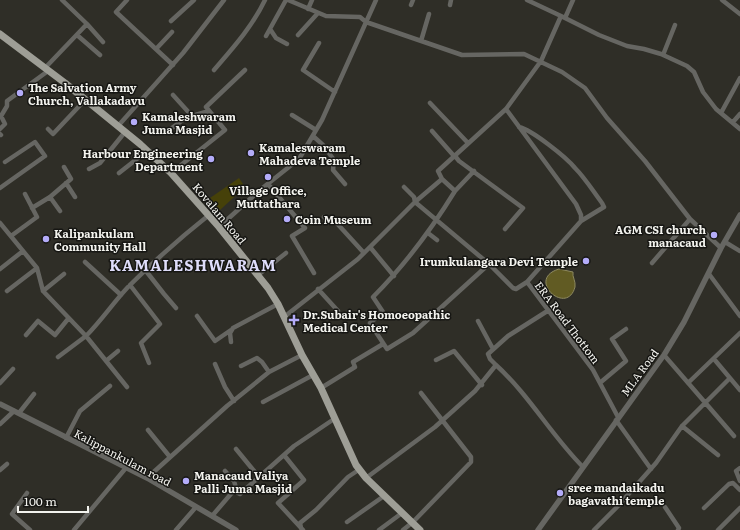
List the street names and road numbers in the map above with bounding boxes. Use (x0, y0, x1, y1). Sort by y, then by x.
street label: Kovalam Road (190, 179, 251, 247)
street label: ERA Road Thottom (532, 277, 605, 367)
street label: MLA Road (616, 345, 662, 399)
street label: Kalippankulam road (72, 425, 175, 490)

